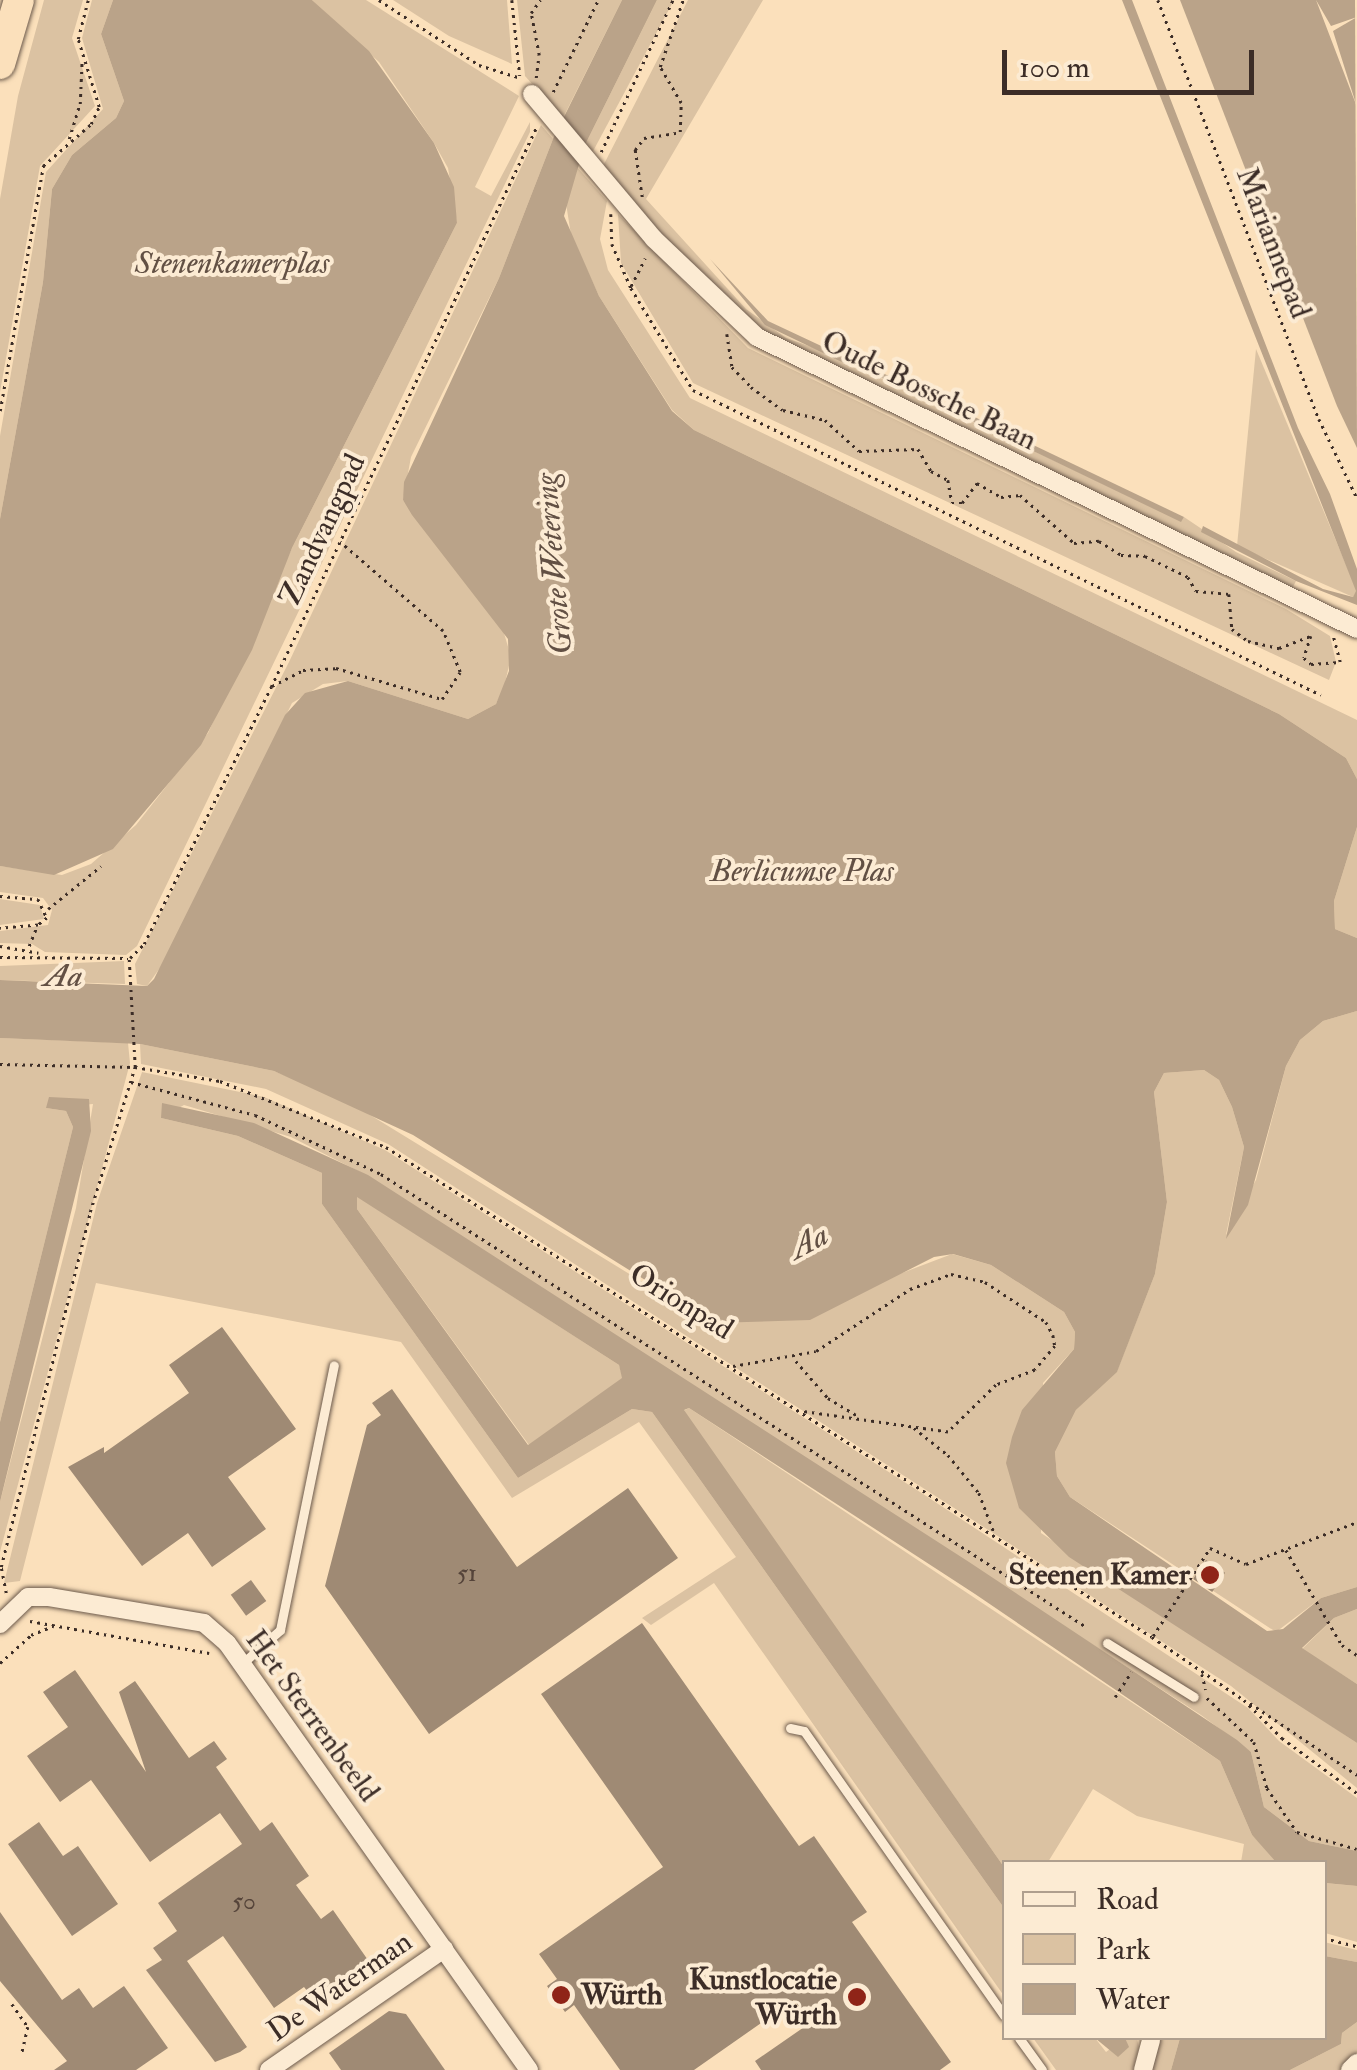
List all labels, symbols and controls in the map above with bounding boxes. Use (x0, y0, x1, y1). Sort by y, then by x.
scale bar (1007, 30, 1260, 92)
text: 100 m (1019, 49, 1090, 86)
street label: Mariannepad (1228, 163, 1318, 323)
water label: Stenenkamerplas (135, 244, 329, 282)
street label: Oude Bossche Baan (816, 323, 1042, 459)
street label: Zandvangpad (272, 449, 374, 611)
water label: Grote Wetering (527, 472, 581, 656)
water label: Berlicumse Plas (710, 852, 894, 890)
water label: Aa (44, 957, 82, 995)
water label: Aa (783, 1216, 835, 1268)
street label: Orionpad (622, 1256, 740, 1348)
place label: Steenen Kamer (1009, 1557, 1190, 1593)
house number: 51 (457, 1559, 477, 1589)
marker: Steenen Kamer (1199, 1564, 1221, 1586)
street label: Het Sterrenbeeld (237, 1623, 387, 1809)
legend (1002, 1860, 1327, 2040)
text: Road (1096, 1881, 1159, 1918)
house number: 50 (232, 1887, 256, 1917)
street label: De Waterman (261, 1924, 419, 2050)
text: Park (1096, 1931, 1151, 1968)
place label: Kunstlocatie Würth (689, 1962, 837, 2032)
place label: Würth (581, 1977, 662, 2013)
text: Water (1096, 1981, 1170, 2018)
marker: Würth (550, 1984, 572, 2006)
marker: Kunstlocatie Würth (846, 1986, 868, 2008)

